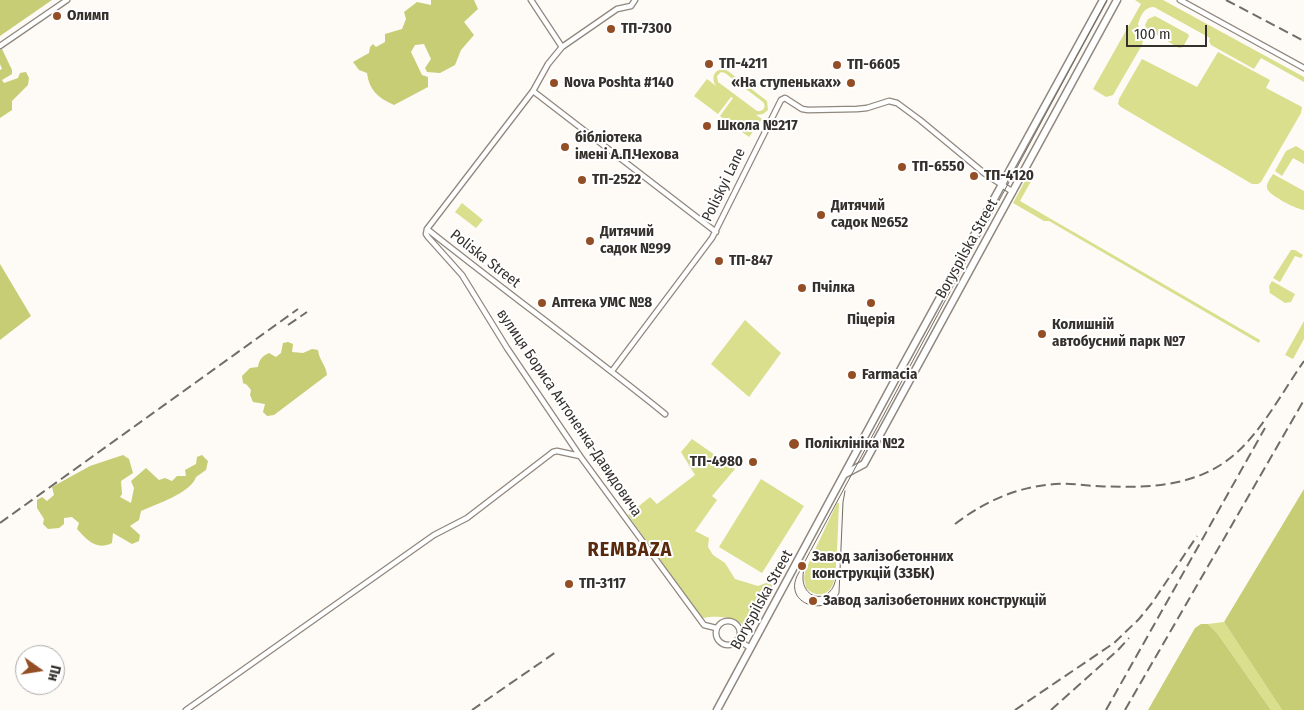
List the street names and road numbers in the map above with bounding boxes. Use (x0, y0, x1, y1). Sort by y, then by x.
street label: Poliskyi Lane (698, 145, 750, 225)
street label: Boryspilska Street (932, 196, 1002, 302)
street label: Poliska Street (446, 226, 524, 292)
street label: вулиця Бориса Антоненка-Давидовича (493, 306, 645, 520)
street label: Boryspilska Street (727, 547, 797, 653)

